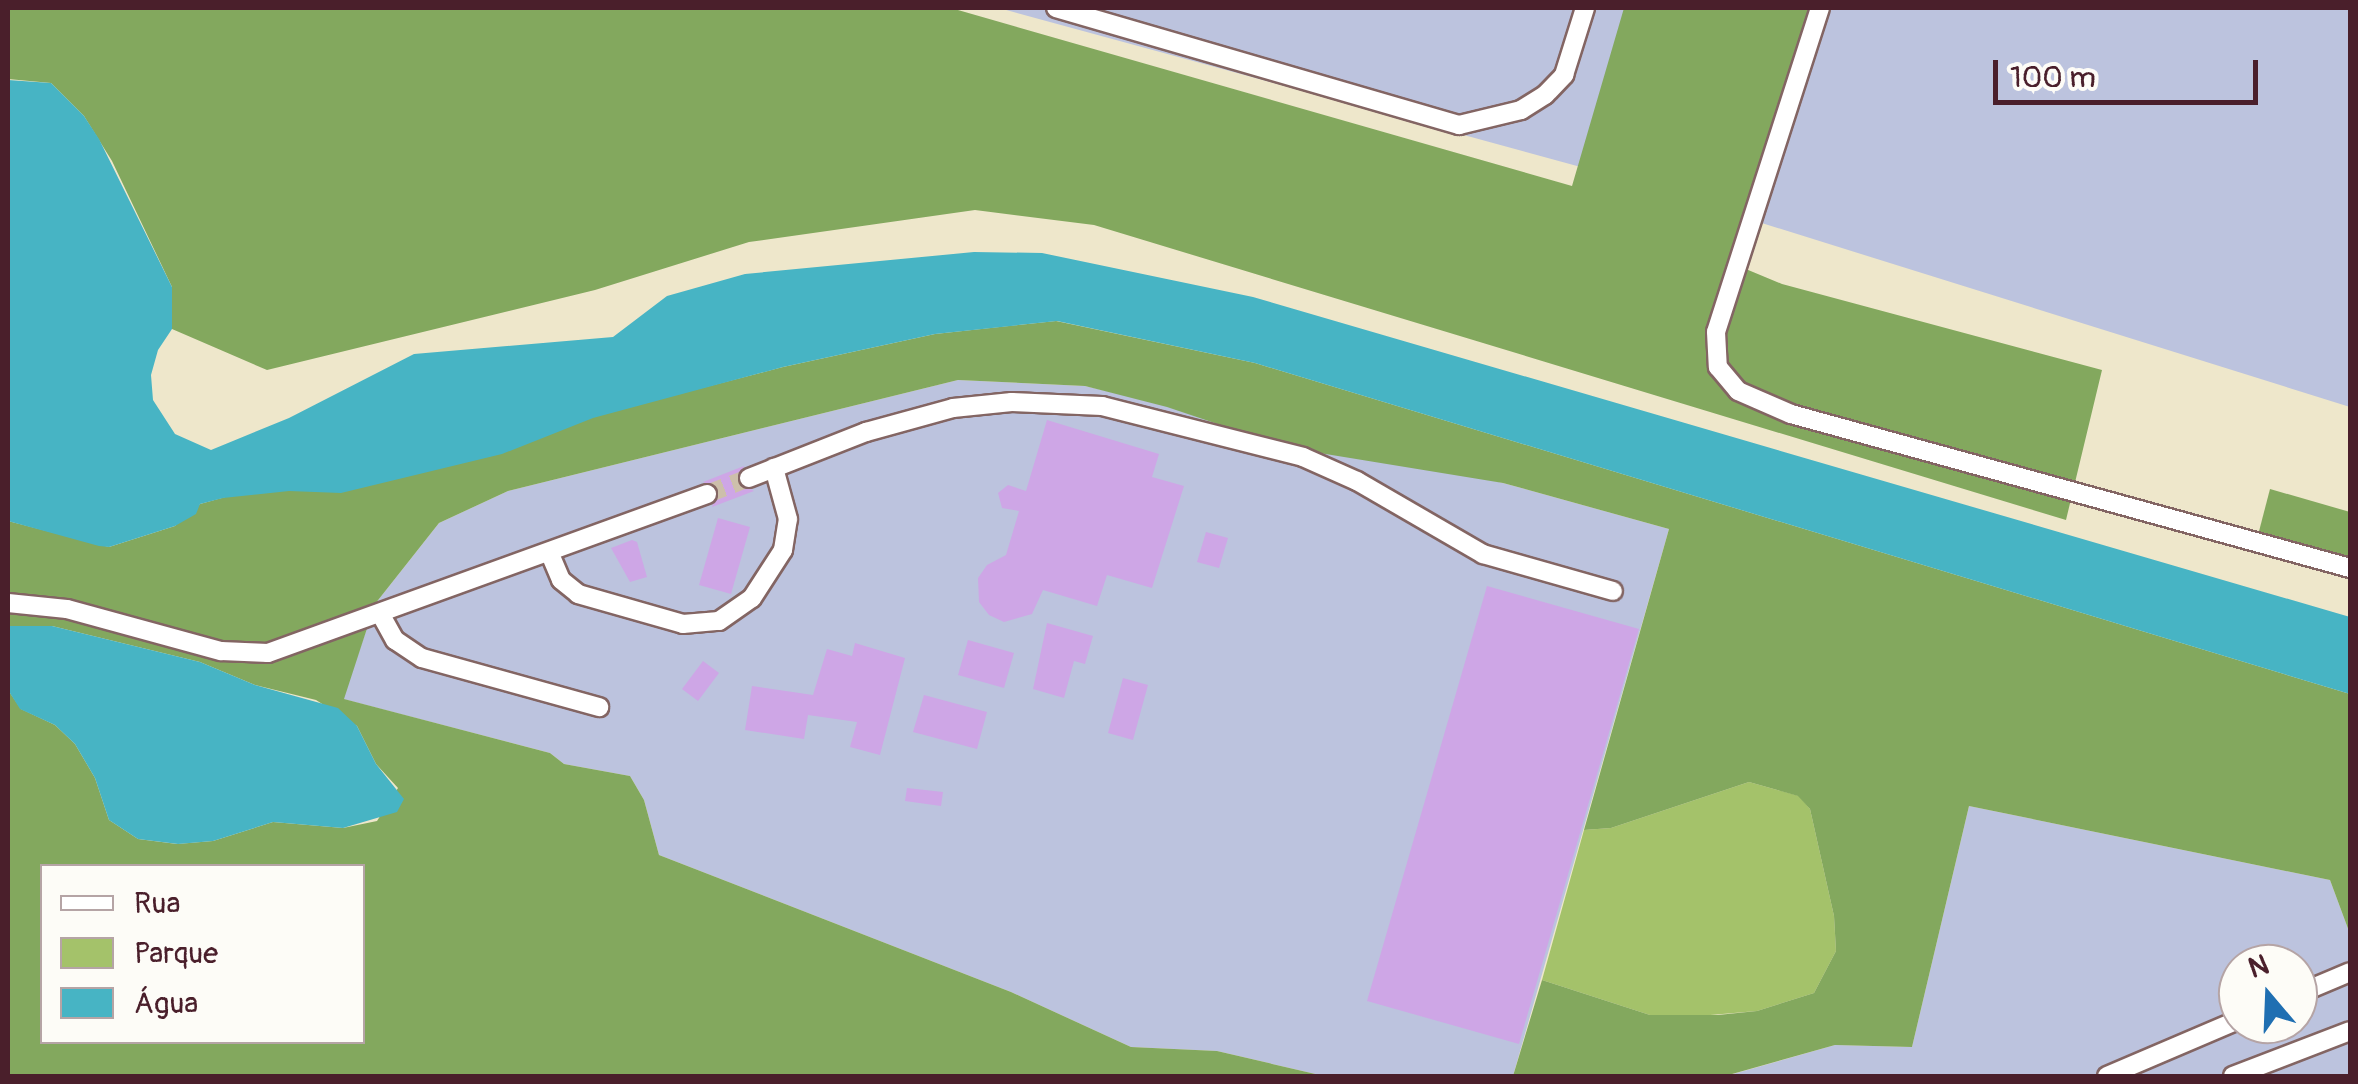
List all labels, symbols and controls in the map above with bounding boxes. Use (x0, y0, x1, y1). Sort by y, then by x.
scale bar (1998, 40, 2263, 102)
text: 100 m (2010, 59, 2096, 96)
legend (40, 864, 365, 1044)
text: Rua (134, 885, 180, 922)
text: Parque (134, 935, 218, 972)
north arrow (2218, 944, 2318, 1044)
text: N (2244, 947, 2273, 987)
text: Água (134, 985, 198, 1022)

